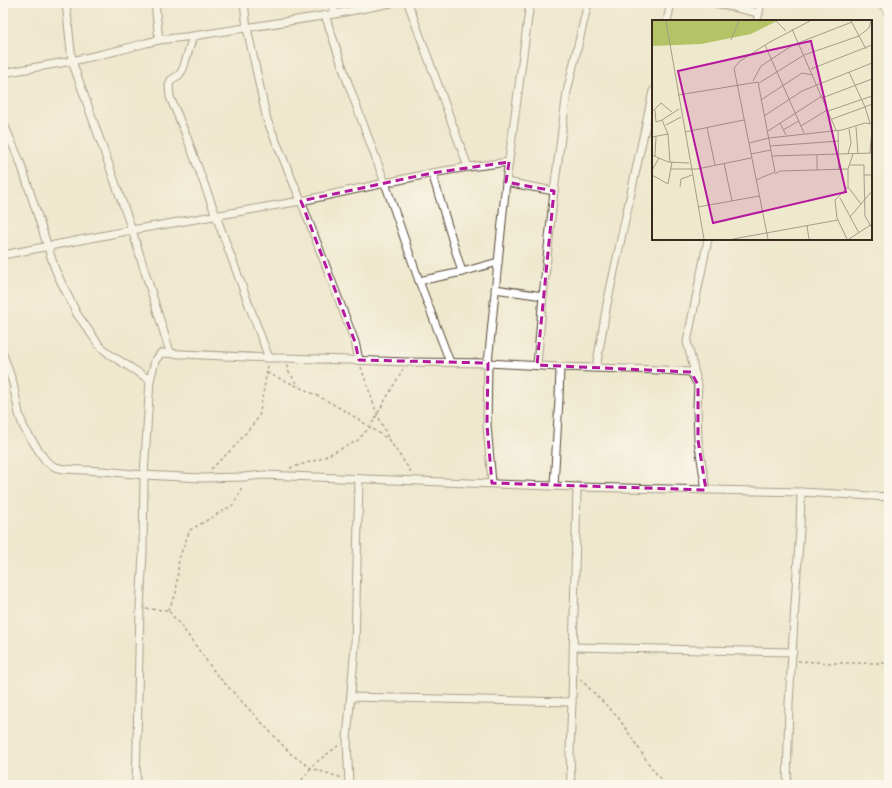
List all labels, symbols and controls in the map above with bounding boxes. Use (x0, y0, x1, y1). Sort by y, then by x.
inset map (652, 20, 872, 240)

